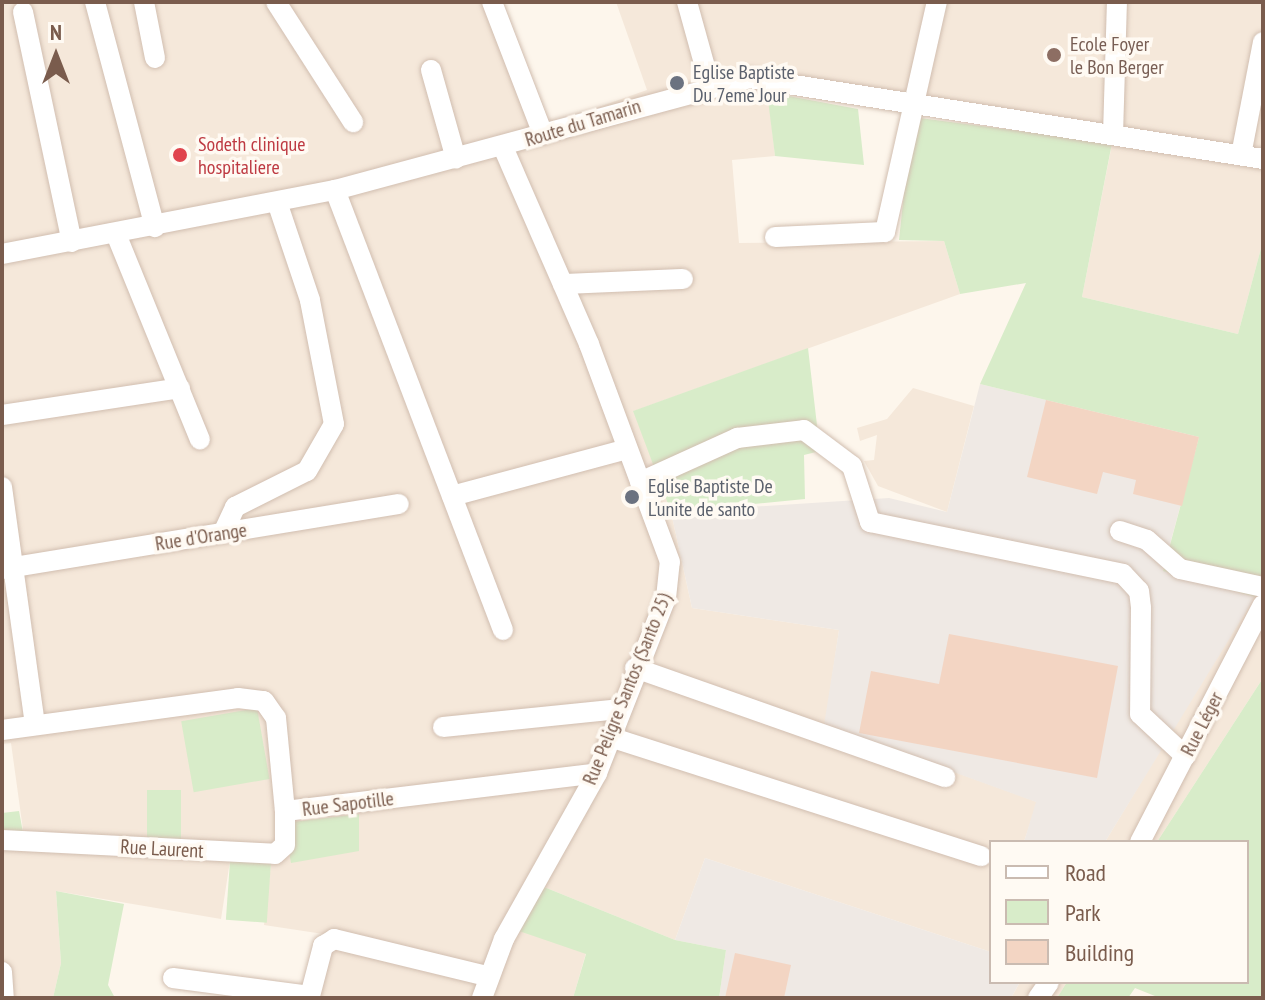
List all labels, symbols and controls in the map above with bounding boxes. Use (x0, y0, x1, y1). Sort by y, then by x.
north arrow (16, 16, 96, 96)
text: N (50, 18, 62, 46)
place label: Ecole Foyer le Bon Berger (1070, 32, 1164, 79)
marker: Ecole Foyer le Bon Berger (1045, 46, 1063, 64)
place label: Eglise Baptiste Du 7eme Jour (693, 60, 795, 107)
marker: Eglise Baptiste Du 7eme Jour (668, 74, 686, 92)
street label: Route du Tamarin (522, 94, 644, 152)
place label: Sodeth clinique hospitaliere (198, 132, 305, 179)
marker: Sodeth clinique hospitaliere (169, 144, 191, 166)
place label: Eglise Baptiste De L'unite de santo (648, 474, 773, 521)
marker: Eglise Baptiste De L'unite de santo (623, 488, 641, 506)
street label: Rue d'Orange (153, 518, 249, 556)
street label: Rue Peligre Santos (Santo 25) (578, 590, 676, 788)
street label: Rue Léger (1176, 688, 1228, 760)
street label: Rue Sapotille (301, 786, 395, 822)
street label: Rue Laurent (120, 835, 204, 863)
legend (989, 840, 1249, 984)
text: Road (1065, 857, 1106, 888)
text: Park (1065, 897, 1101, 928)
text: Building (1065, 937, 1134, 968)

